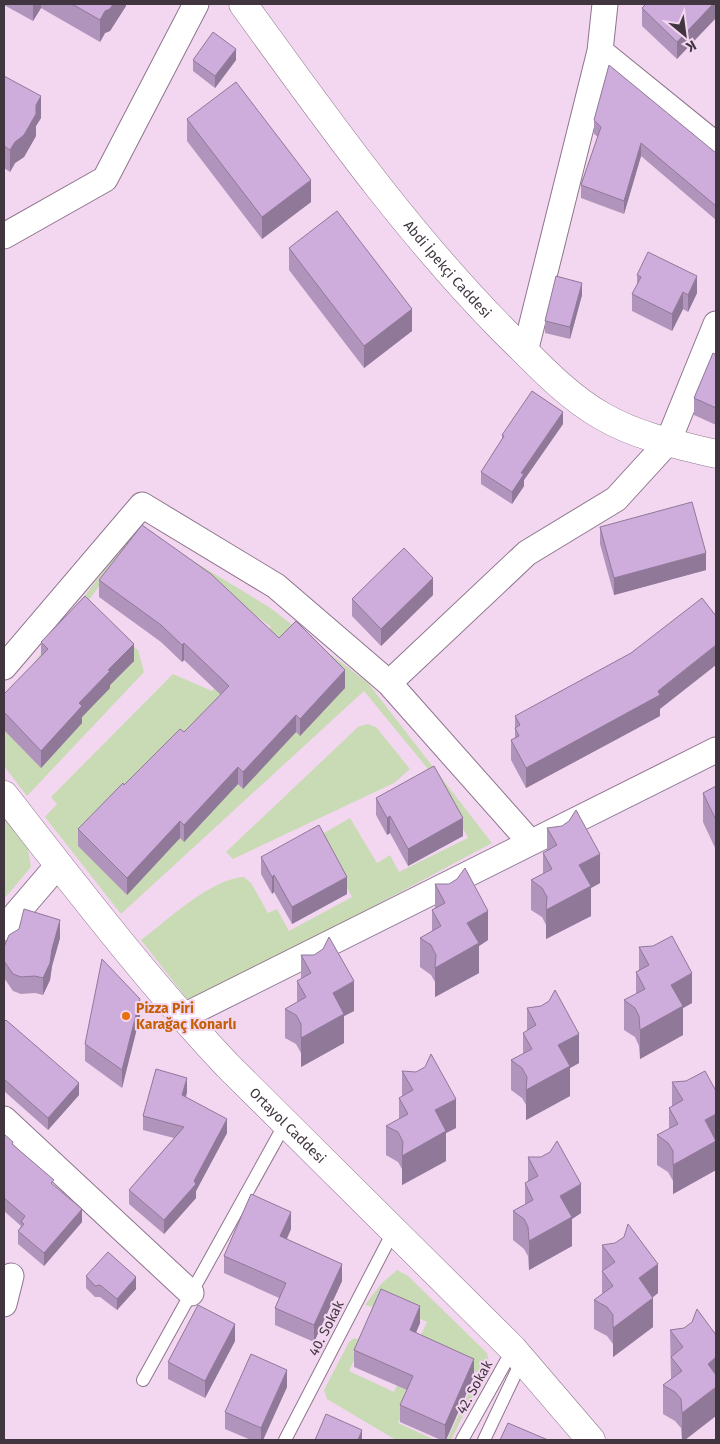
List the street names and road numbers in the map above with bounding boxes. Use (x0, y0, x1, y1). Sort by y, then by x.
street label: Abdi İpekçi Caddesi (400, 217, 495, 322)
street label: Ortayol Caddesi (246, 1084, 329, 1167)
street label: 40. Sokak (305, 1297, 348, 1359)
street label: 42. Sokak (453, 1357, 497, 1417)

